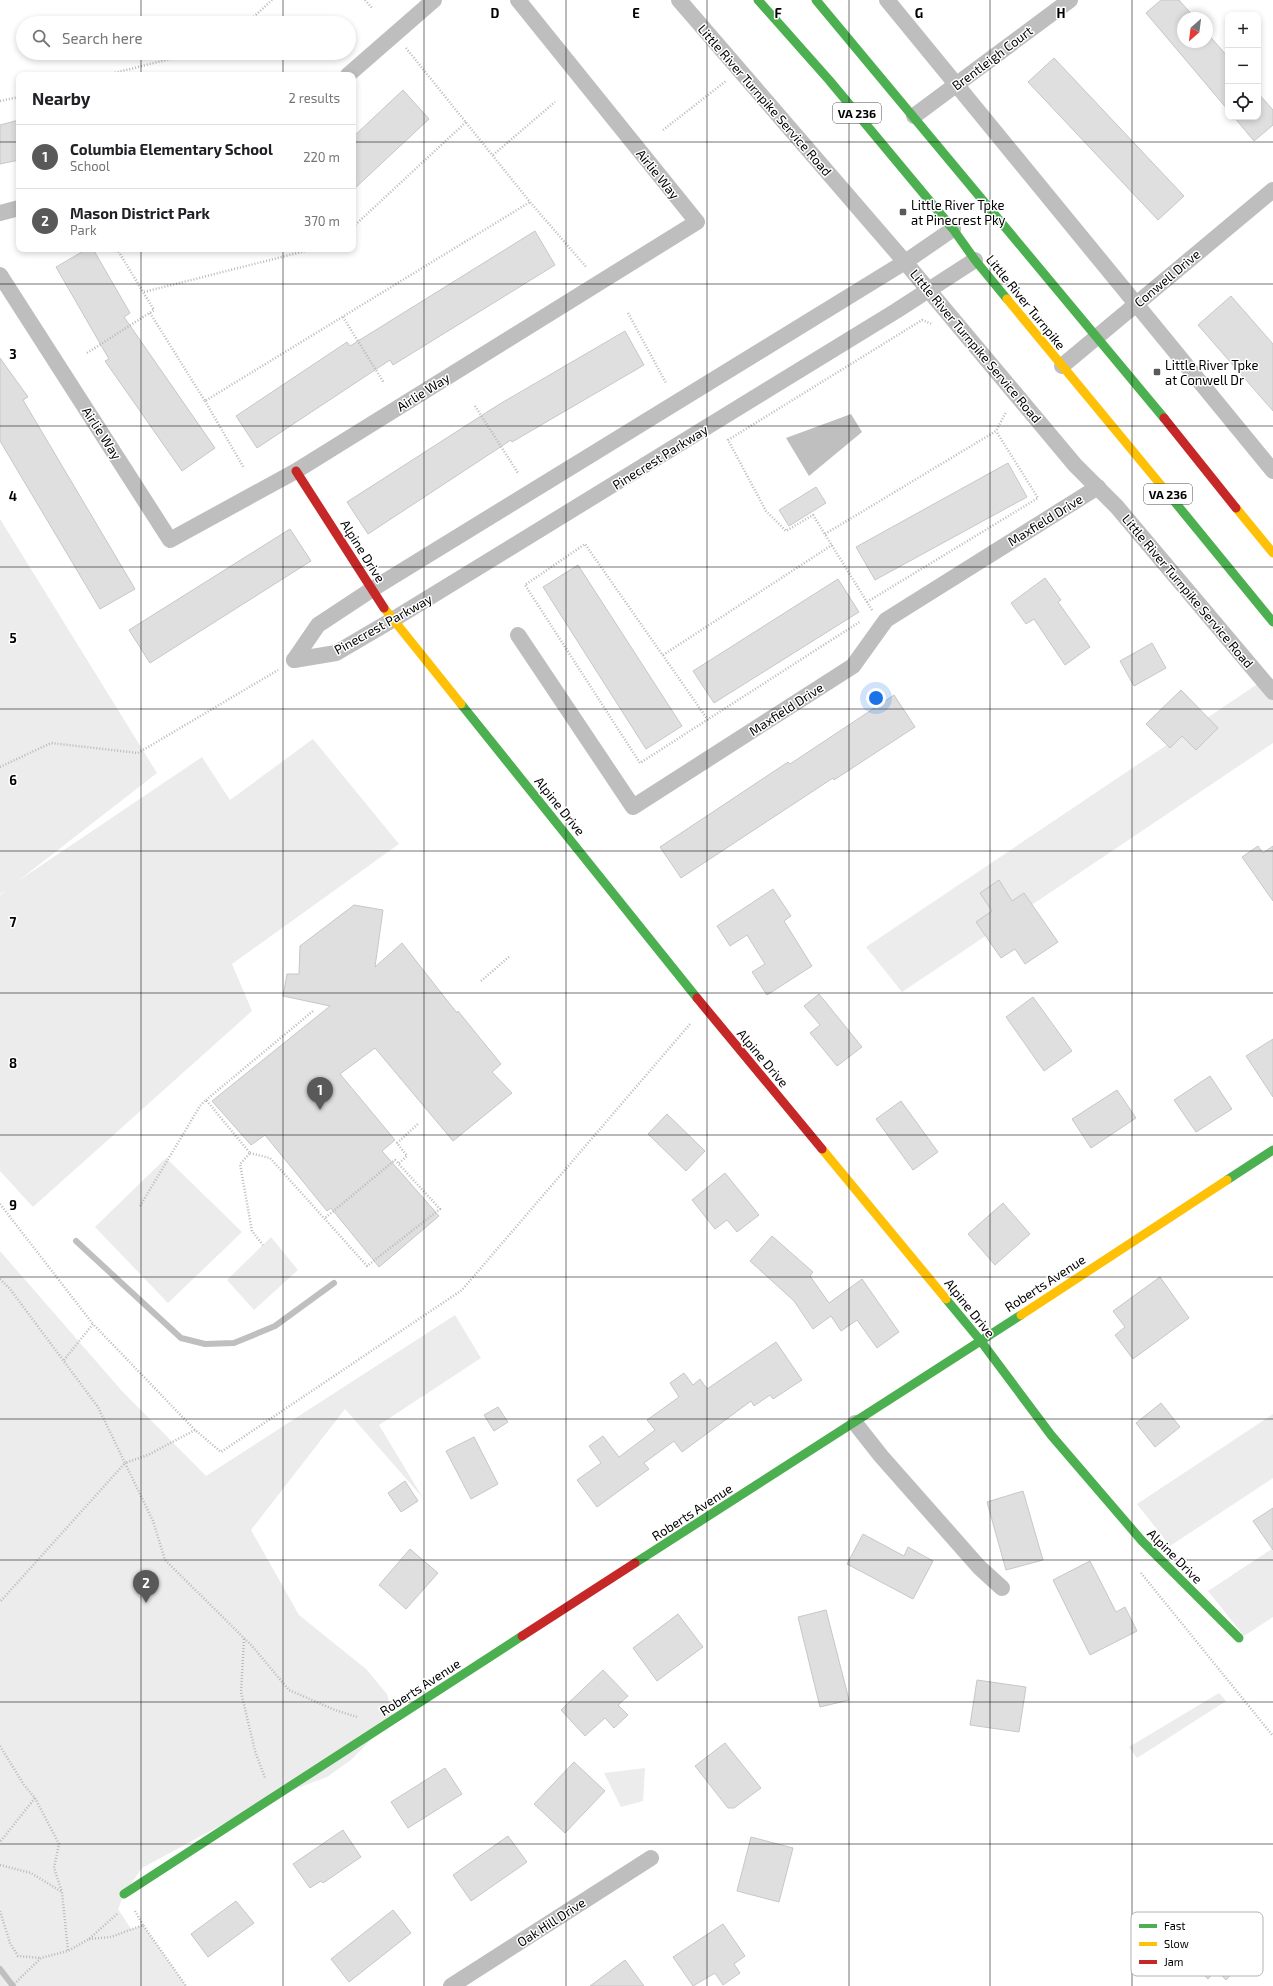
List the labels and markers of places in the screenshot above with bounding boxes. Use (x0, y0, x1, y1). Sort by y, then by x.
place label: Little River Tpke at Pinecrest Pky (911, 197, 1006, 228)
marker: Little River Tpke at Pinecrest Pky (898, 207, 908, 217)
place label: Little River Tpke at Conwell Dr (1165, 357, 1258, 388)
marker: Little River Tpke at Conwell Dr (1152, 367, 1162, 377)
pin: 1 (307, 1077, 333, 1110)
pin: 2 (133, 1570, 159, 1603)

